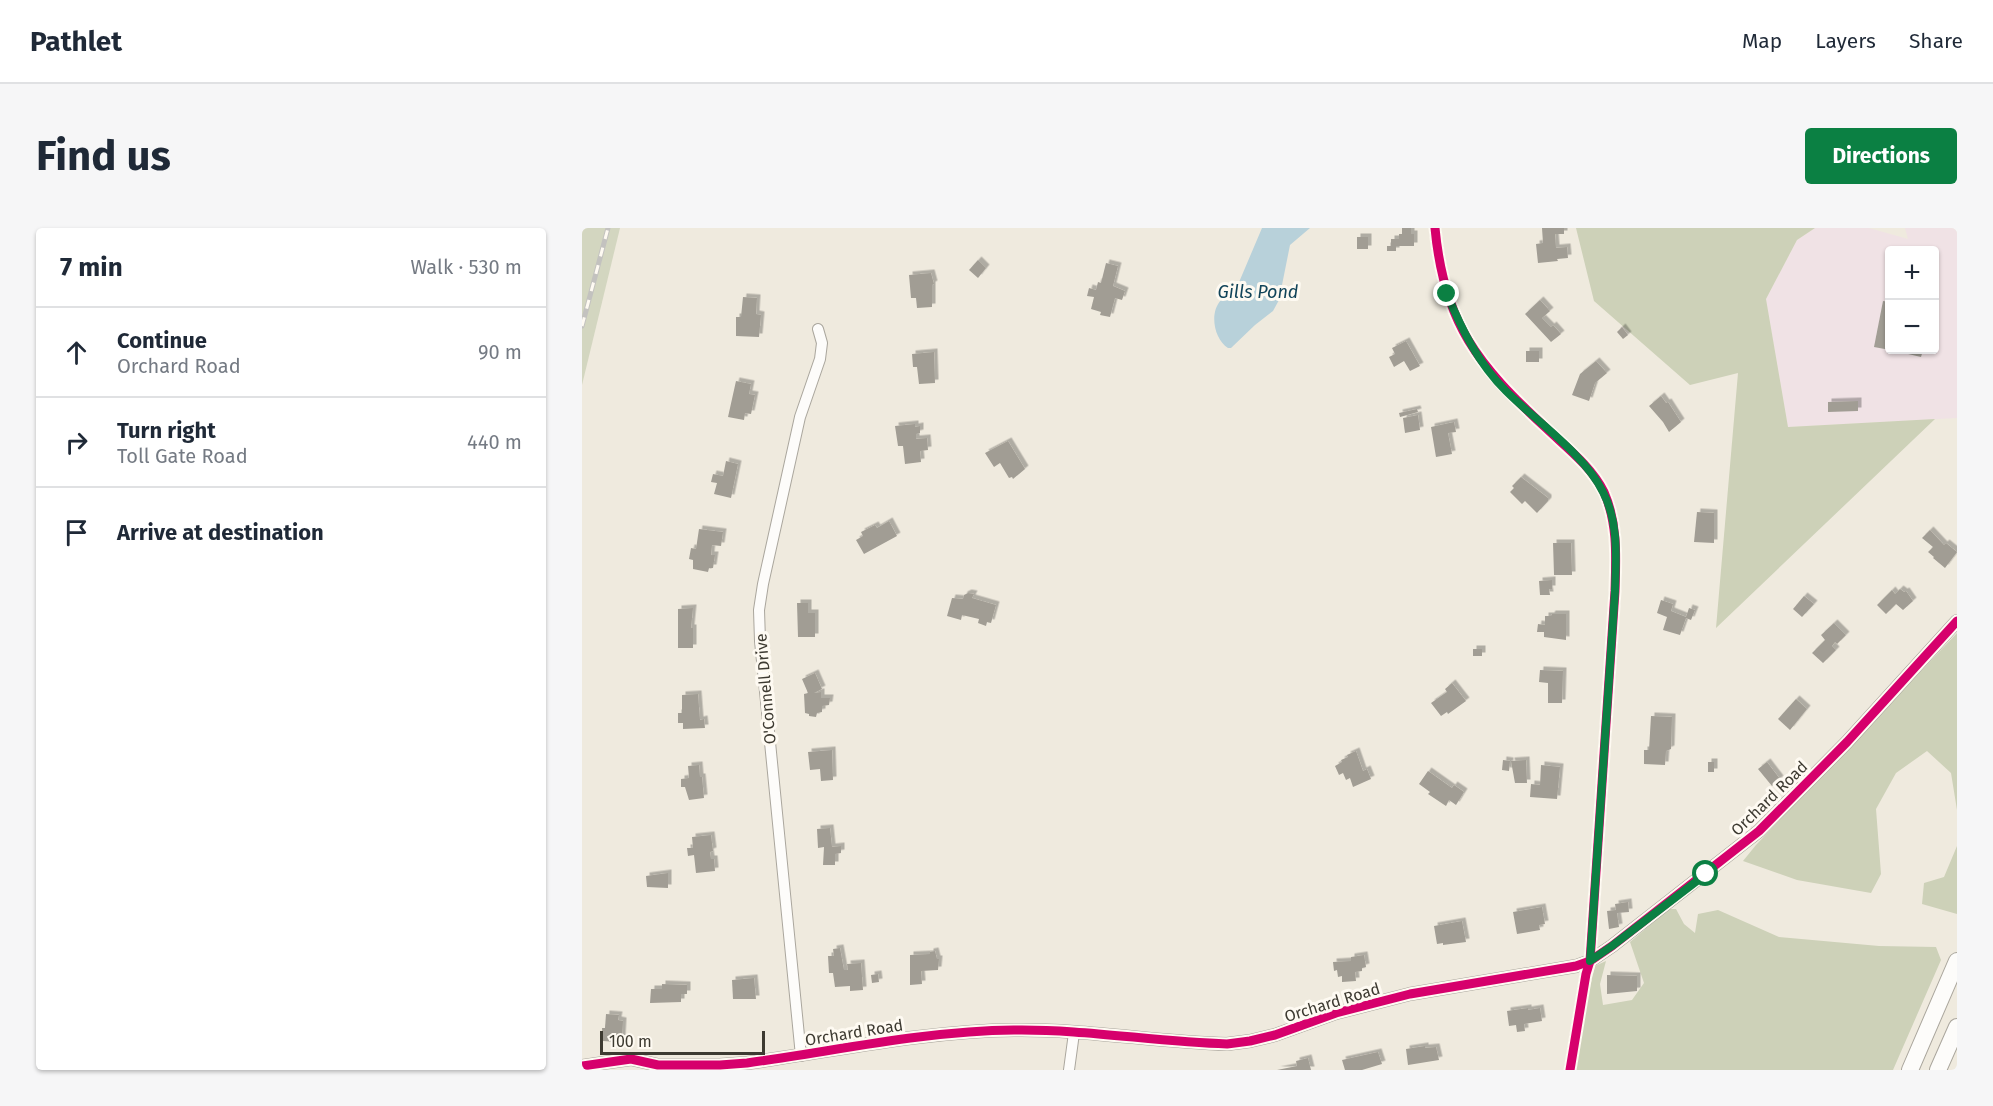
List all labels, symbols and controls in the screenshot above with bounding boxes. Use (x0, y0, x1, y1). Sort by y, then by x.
text: Pathlet (30, 25, 122, 58)
text: Map (1742, 28, 1782, 54)
text: Layers (1815, 28, 1876, 54)
text: Share (1909, 28, 1963, 54)
button: Directions (1805, 128, 1957, 184)
text: Find us (36, 131, 171, 181)
map controls (1885, 246, 1939, 354)
button: + (1885, 246, 1939, 300)
text: 7 min (60, 252, 123, 283)
text: Walk · 530 m (410, 255, 522, 279)
route end (1433, 280, 1459, 306)
water label: Gills Pond (1218, 281, 1299, 303)
button: − (1885, 300, 1939, 354)
text: Continue (117, 327, 207, 354)
icon: ahead (60, 336, 93, 369)
text: 90 m (478, 340, 522, 364)
text: Orchard Road (117, 354, 241, 378)
text: Turn right (117, 417, 216, 444)
icon: right (60, 426, 93, 459)
text: 440 m (467, 430, 522, 454)
text: Toll Gate Road (117, 444, 248, 468)
icon: arrive (60, 516, 93, 549)
text: Arrive at destination (117, 519, 324, 546)
street label: O'Connell Drive (751, 633, 780, 745)
street label: Orchard Road (1727, 757, 1812, 840)
route start (1692, 860, 1718, 886)
street label: Orchard Road (1282, 979, 1382, 1026)
street label: Orchard Road (804, 1015, 904, 1050)
scale bar (600, 1028, 765, 1056)
text: 100 m (609, 1032, 652, 1051)

